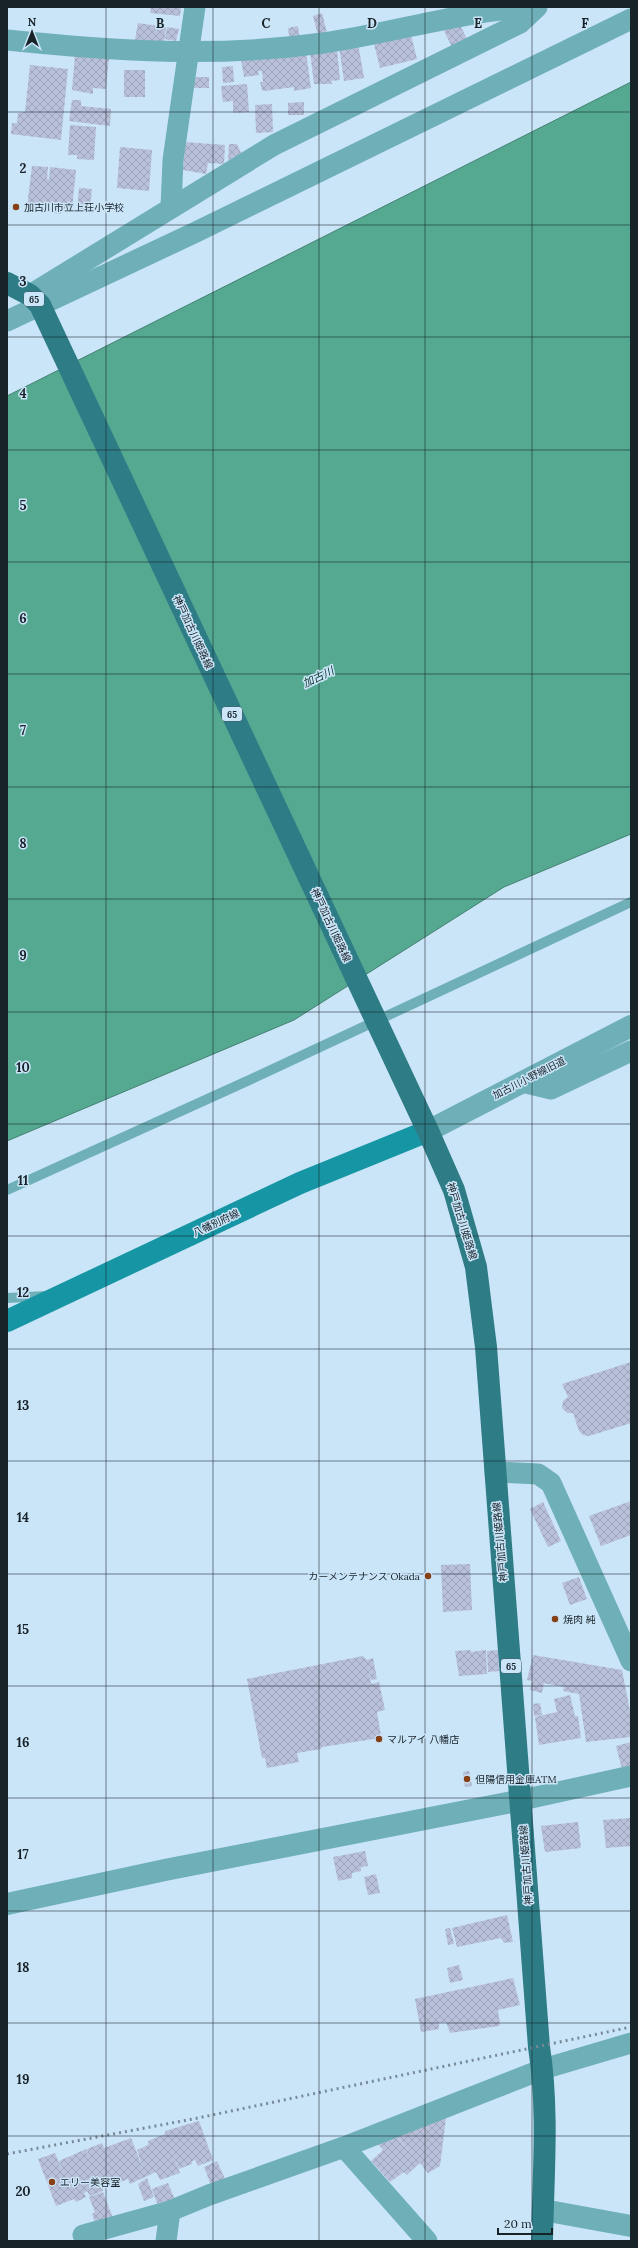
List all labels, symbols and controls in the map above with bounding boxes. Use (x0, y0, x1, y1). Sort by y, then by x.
north arrow (12, 12, 52, 52)
text: N (28, 15, 37, 29)
text: B (156, 15, 165, 32)
text: C (262, 15, 271, 32)
text: D (367, 15, 377, 32)
text: E (474, 15, 482, 32)
text: F (581, 15, 589, 32)
text: 2 (20, 160, 27, 177)
place label: 加古川市立上荘小学校 (24, 201, 124, 214)
marker: 加古川市立上荘小学校 (11, 202, 21, 212)
text: 3 (19, 273, 27, 290)
road number: 65 (24, 292, 44, 306)
text: 4 (19, 385, 27, 402)
text: 5 (19, 497, 27, 514)
street label: 神戸加古川姫路線 (170, 593, 216, 671)
text: 6 (19, 610, 27, 627)
water label: 加古川 (300, 663, 337, 691)
road number: 65 (222, 707, 242, 721)
text: 7 (20, 722, 26, 739)
text: 8 (19, 835, 27, 852)
street label: 神戸加古川姫路線 (308, 886, 354, 964)
text: 9 (19, 947, 27, 964)
street label: 加古川小野線旧道 (490, 1054, 568, 1102)
text: 10 (16, 1059, 30, 1076)
text: 11 (18, 1172, 28, 1189)
street label: 神戸加古川姫路線 (444, 1181, 480, 1261)
street label: 八幡別府線 (191, 1207, 241, 1239)
text: 12 (17, 1284, 29, 1301)
text: 13 (17, 1397, 29, 1414)
street label: 神戸加古川姫路線 (490, 1502, 510, 1582)
text: 14 (17, 1509, 29, 1526)
place label: カーメンテナンス Okada (308, 1570, 420, 1583)
marker: カーメンテナンス Okada (423, 1571, 433, 1581)
place label: 焼肉 純 (563, 1613, 596, 1626)
marker: 焼肉 純 (550, 1614, 560, 1624)
text: 15 (17, 1621, 29, 1638)
road number: 65 (501, 1659, 521, 1673)
place label: マルアイ 八幡店 (387, 1733, 459, 1746)
text: 16 (17, 1734, 29, 1751)
marker: マルアイ 八幡店 (374, 1734, 384, 1744)
place label: 但陽信用金庫ATM (475, 1773, 557, 1786)
marker: 但陽信用金庫ATM (462, 1774, 472, 1784)
street label: 神戸加古川姫路線 (517, 1825, 535, 1905)
text: 17 (17, 1846, 29, 1863)
text: 18 (17, 1959, 29, 1976)
text: 19 (17, 2071, 29, 2088)
place label: エリー美容室 (60, 2176, 120, 2189)
marker: エリー美容室 (47, 2177, 57, 2187)
text: 20 (15, 2183, 31, 2200)
scale bar (498, 2210, 552, 2236)
text: 20 m (504, 2216, 532, 2231)

